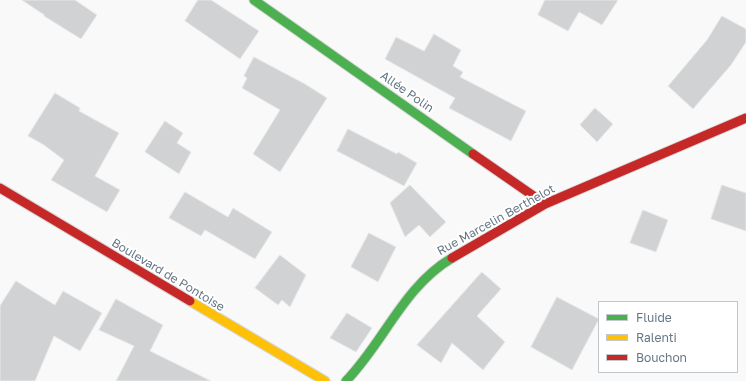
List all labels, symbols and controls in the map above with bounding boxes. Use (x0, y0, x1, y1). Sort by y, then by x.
street label: Allée Polin (378, 68, 436, 116)
street label: Rue Marcelin Berthelot (435, 182, 557, 258)
street label: Boulevard de Pontoise (109, 236, 227, 314)
legend (598, 301, 738, 373)
text: Fluide (636, 310, 672, 325)
text: Ralenti (636, 330, 677, 345)
text: Bouchon (636, 350, 687, 365)

